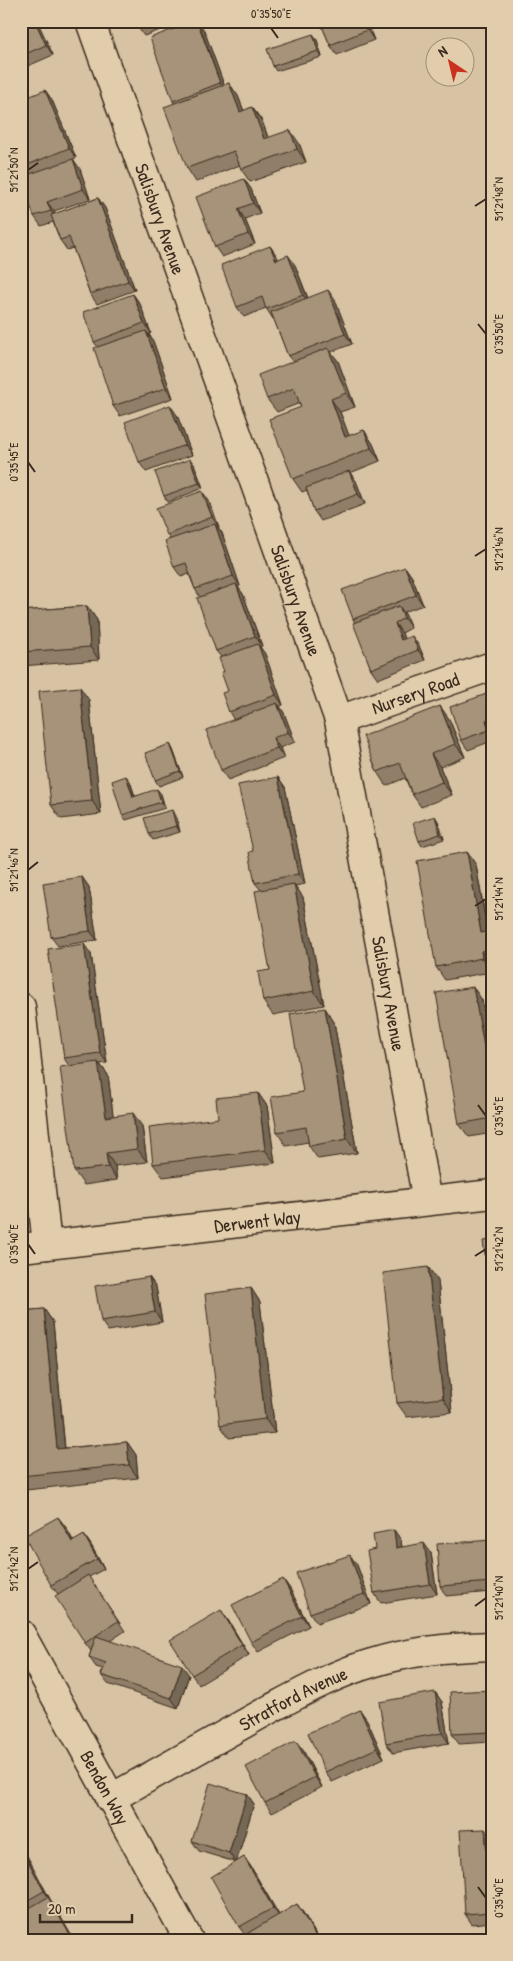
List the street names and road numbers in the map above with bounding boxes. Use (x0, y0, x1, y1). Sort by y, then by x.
street label: Salisbury Avenue (129, 160, 192, 278)
street label: Salisbury Avenue (265, 541, 328, 660)
street label: Nursery Road (368, 665, 463, 720)
street label: Salisbury Avenue (366, 934, 412, 1053)
street label: Derwent Way (213, 1203, 302, 1239)
street label: Stratford Avenue (234, 1660, 351, 1737)
street label: Bendon Way (74, 1746, 136, 1829)

